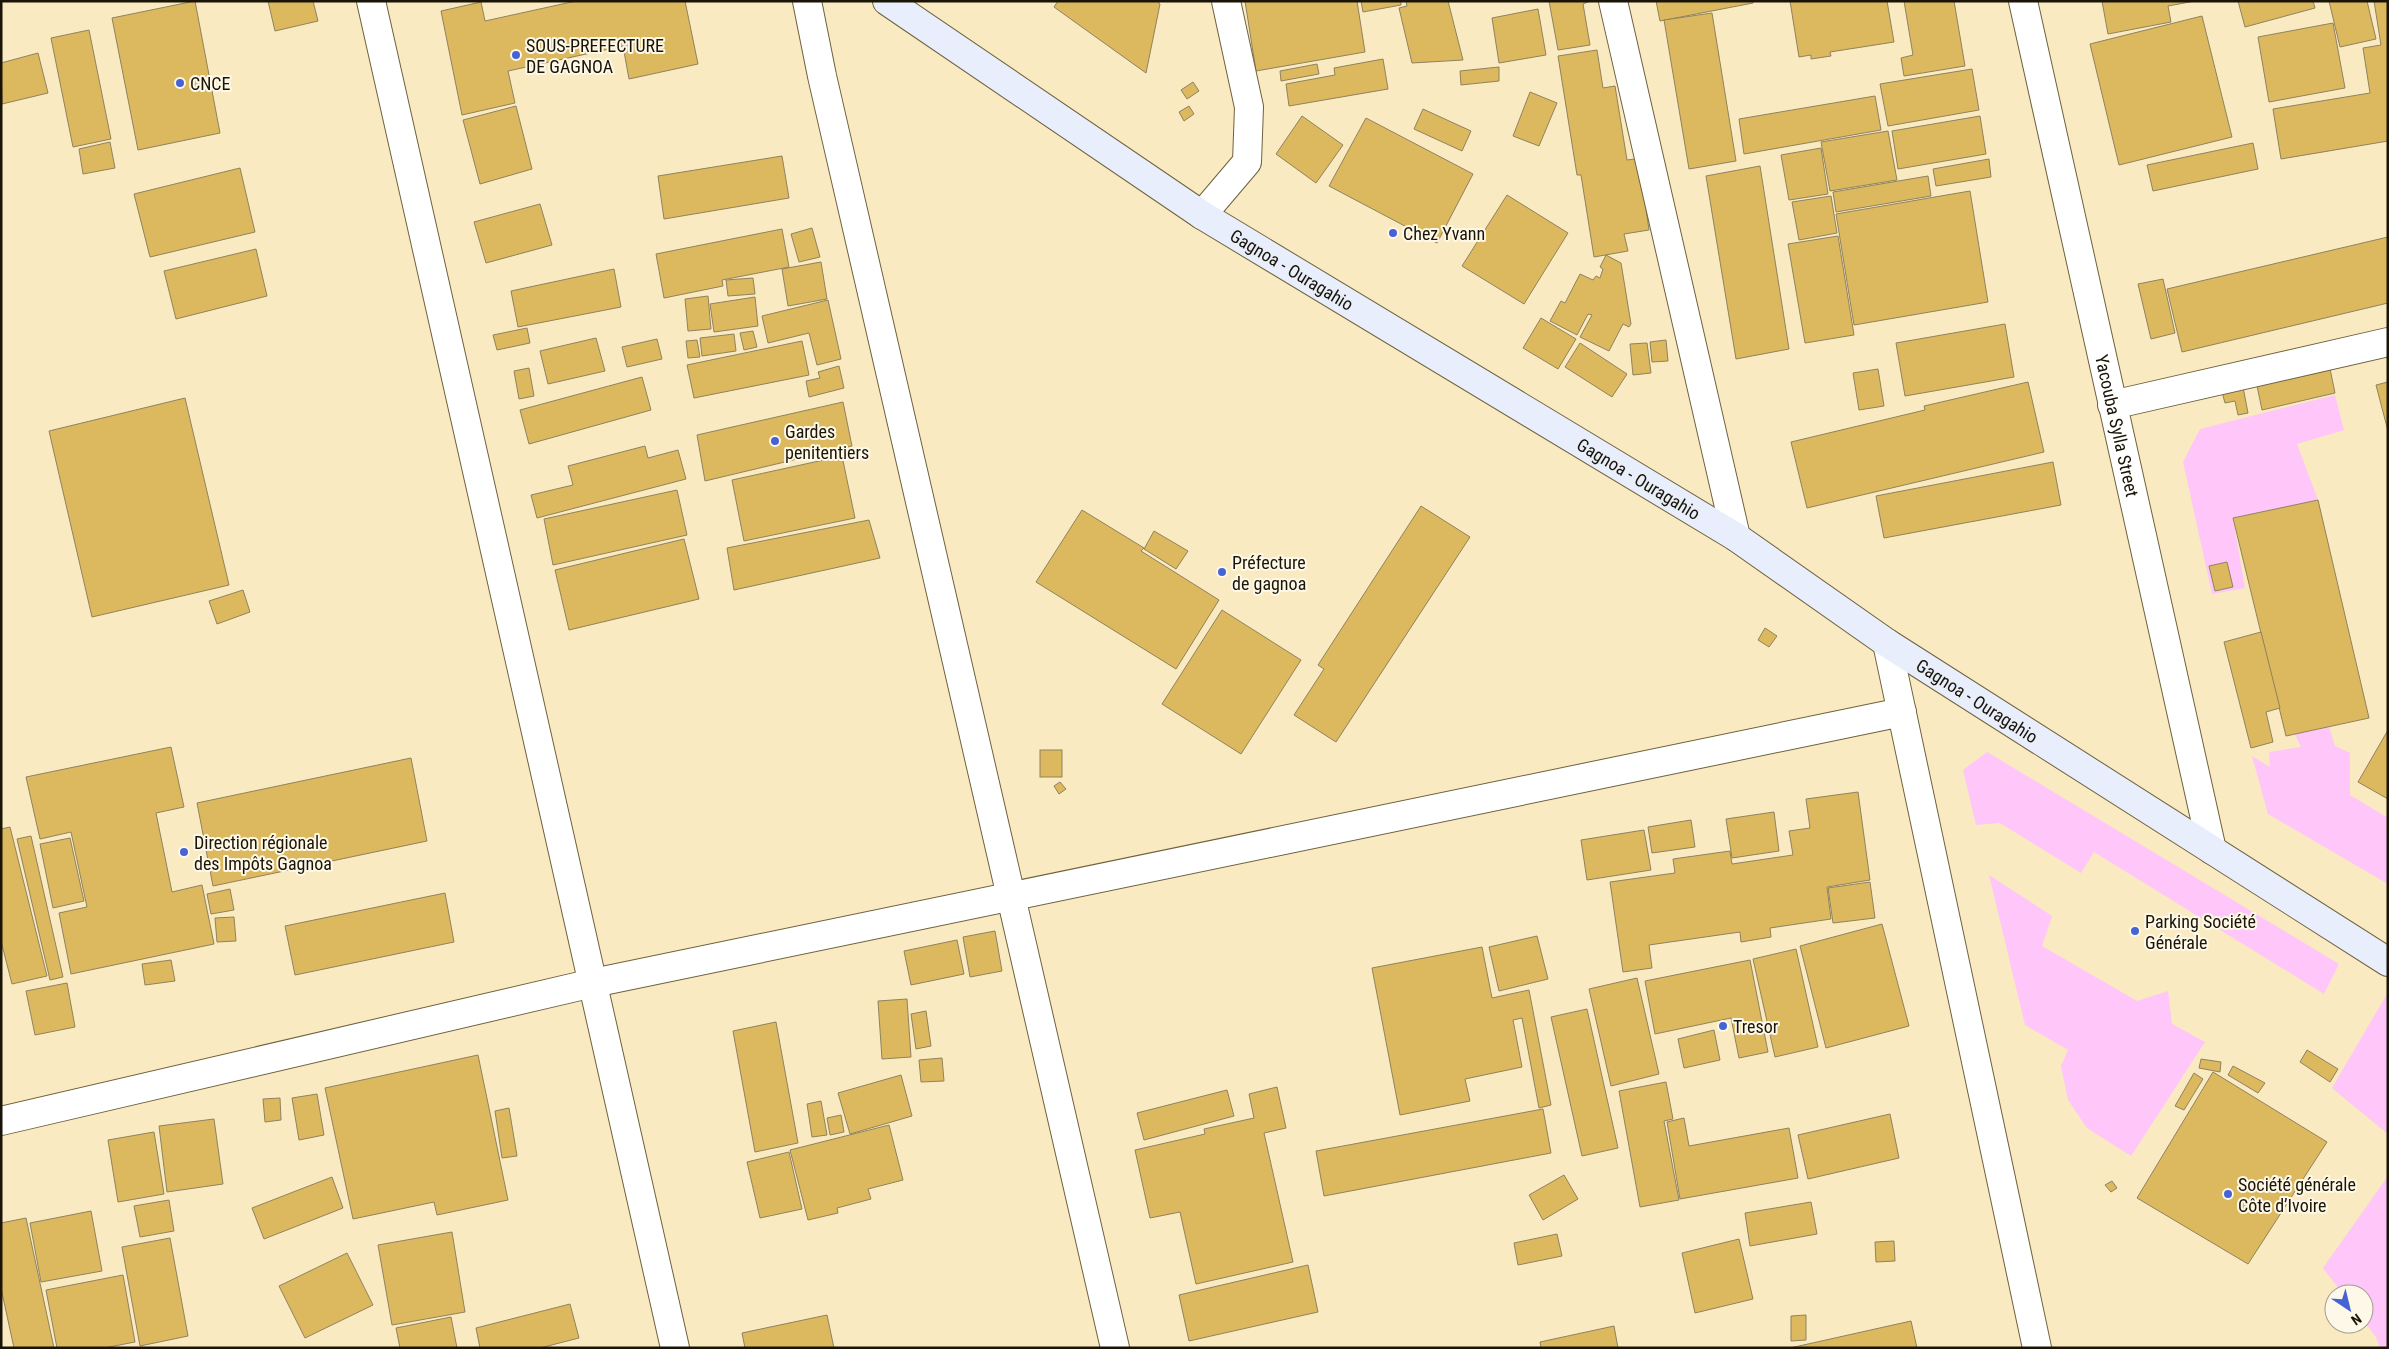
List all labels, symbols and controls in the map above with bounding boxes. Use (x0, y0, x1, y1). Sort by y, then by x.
place label: SOUS-PREFECTURE DE GAGNOA (526, 35, 664, 77)
marker: SOUS-PREFECTURE DE GAGNOA (510, 49, 522, 61)
place label: CNCE (190, 73, 231, 94)
marker: CNCE (174, 77, 186, 89)
place label: Chez Yvann (1403, 223, 1485, 244)
street label: Gagnoa - Ouragahio (1227, 224, 1357, 314)
marker: Chez Yvann (1387, 227, 1399, 239)
street label: Yacouba Sylla Street (2091, 352, 2144, 499)
place label: Gardes penitentiers (785, 421, 869, 463)
street label: Gagnoa - Ouragahio (1574, 433, 1704, 524)
marker: Gardes penitentiers (769, 435, 781, 447)
place label: Préfecture de gagnoa (1232, 552, 1306, 594)
marker: Préfecture de gagnoa (1216, 566, 1228, 578)
street label: Gagnoa - Ouragahio (1913, 654, 2042, 747)
place label: Direction régionale des Impôts Gagnoa (194, 832, 332, 874)
marker: Direction régionale des Impôts Gagnoa (178, 846, 190, 858)
place label: Parking Société Générale (2145, 911, 2256, 953)
marker: Parking Société Générale (2129, 925, 2141, 937)
place label: Tresor (1733, 1016, 1779, 1037)
marker: Tresor (1717, 1020, 1729, 1032)
place label: Société générale Côte d’Ivoire (2238, 1174, 2356, 1216)
marker: Société générale Côte d’Ivoire (2222, 1188, 2234, 1200)
north arrow (2324, 1284, 2374, 1334)
text: N (2348, 1311, 2365, 1329)

